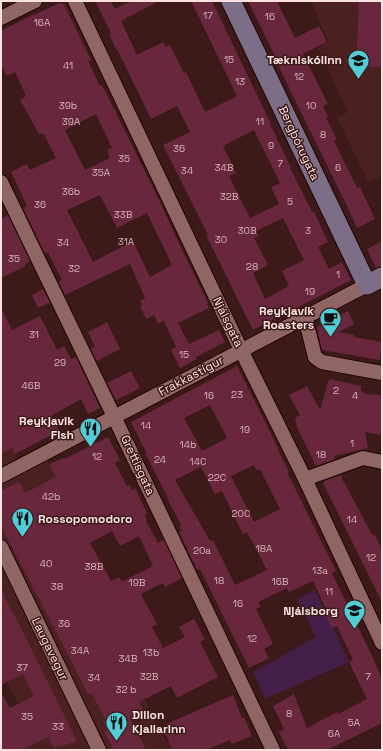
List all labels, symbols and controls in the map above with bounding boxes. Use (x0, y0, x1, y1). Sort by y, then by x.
house number: 17 (203, 9, 213, 22)
house number: 16 (265, 10, 275, 23)
house number: 16A (34, 16, 51, 29)
school or university icon: Tækniskólinn (345, 47, 371, 80)
place label: Tækniskólinn (267, 52, 342, 68)
house number: 15 (224, 53, 234, 66)
house number: 41 (63, 59, 73, 72)
house number: 12 (294, 70, 304, 83)
house number: 13 (235, 75, 245, 88)
house number: 39b (59, 99, 77, 112)
house number: 10 (306, 99, 316, 112)
street label: Bergþórugata (275, 103, 323, 183)
house number: 39A (62, 115, 81, 128)
house number: 11 (256, 115, 264, 128)
house number: 8 (320, 128, 326, 141)
house number: 9 (268, 139, 274, 152)
house number: 36 (173, 142, 185, 155)
house number: 35 (118, 152, 130, 165)
house number: 7 (277, 157, 283, 170)
house number: 34B (215, 161, 234, 174)
house number: 6 (335, 161, 341, 174)
house number: 34 (181, 164, 193, 177)
house number: 35A (92, 166, 111, 179)
house number: 36b (62, 185, 80, 198)
house number: 32B (220, 190, 239, 203)
house number: 5 (287, 195, 293, 208)
house number: 36 (34, 198, 46, 211)
house number: 33B (114, 208, 133, 221)
house number: 30B (237, 224, 257, 237)
house number: 3 (305, 224, 311, 237)
house number: 30 (215, 233, 227, 246)
house number: 31A (118, 235, 135, 248)
house number: 34 (57, 236, 69, 249)
house number: 35 (8, 252, 20, 265)
house number: 28 (246, 260, 258, 273)
house number: 32 (68, 262, 80, 275)
house number: 1 (336, 268, 340, 281)
house number: 19 (305, 285, 315, 298)
street label: Njálsgata (209, 294, 247, 350)
place label: Reykjavík Roasters (259, 303, 314, 333)
cafe icon: Reykjavík Roasters (317, 305, 343, 338)
house number: 31 (29, 328, 39, 341)
house number: 15 (179, 348, 189, 361)
street label: Frakkastígur (156, 352, 227, 400)
house number: 29 (54, 356, 66, 369)
house number: 46B (22, 379, 41, 392)
house number: 2 (333, 384, 339, 397)
house number: 23 (231, 388, 243, 401)
house number: 16 (204, 389, 214, 402)
house number: 4 (352, 389, 358, 402)
place label: Reykjavik Fish (19, 413, 74, 443)
restaurant icon: Reykjavik Fish (77, 415, 103, 448)
house number: 14 (141, 419, 151, 432)
house number: 19 (240, 423, 250, 436)
street label: Grettisgata (117, 432, 159, 498)
house number: 1 (350, 437, 354, 450)
house number: 14b (180, 438, 196, 451)
house number: 18 (316, 448, 326, 461)
house number: 12 (92, 450, 102, 463)
house number: 24 (154, 453, 166, 466)
house number: 14C (190, 455, 206, 468)
house number: 22C (208, 471, 226, 484)
house number: 42b (42, 490, 60, 503)
restaurant icon: Rossopomodoro (10, 506, 36, 539)
house number: 20C (232, 507, 250, 520)
place label: Rossopomodoro (38, 511, 132, 527)
house number: 14 (347, 513, 357, 526)
house number: 18A (256, 542, 273, 555)
house number: 20a (193, 544, 211, 557)
house number: 12 (366, 551, 376, 564)
house number: 40 (40, 557, 52, 570)
house number: 38B (85, 560, 104, 573)
house number: 13a (312, 564, 328, 577)
house number: 18 (214, 574, 224, 587)
house number: 16B (272, 575, 289, 588)
house number: 19B (129, 576, 146, 589)
house number: 38 (51, 580, 63, 593)
house number: 11 (325, 585, 333, 598)
house number: 16 (233, 597, 243, 610)
school or university icon: Njálsborg (341, 598, 367, 631)
place label: Njálsborg (283, 603, 338, 619)
street label: Laugavegur (28, 615, 72, 683)
house number: 36 (58, 617, 70, 630)
house number: 12 (247, 632, 257, 645)
house number: 34A (71, 644, 90, 657)
house number: 13b (143, 646, 159, 659)
house number: 34B (119, 652, 138, 665)
house number: 37 (16, 661, 28, 674)
house number: 32B (140, 670, 159, 683)
house number: 7 (365, 670, 371, 683)
house number: 34 (88, 671, 100, 684)
house number: 32 b (115, 683, 137, 696)
place label: Dillon Kjallarinn (132, 707, 186, 737)
house number: 8 (286, 707, 292, 720)
restaurant icon: Dillon Kjallarinn (103, 709, 129, 742)
house number: 35 (21, 710, 33, 723)
house number: 5A (348, 716, 361, 729)
house number: 33 (52, 720, 64, 733)
house number: 6A (328, 727, 341, 740)

